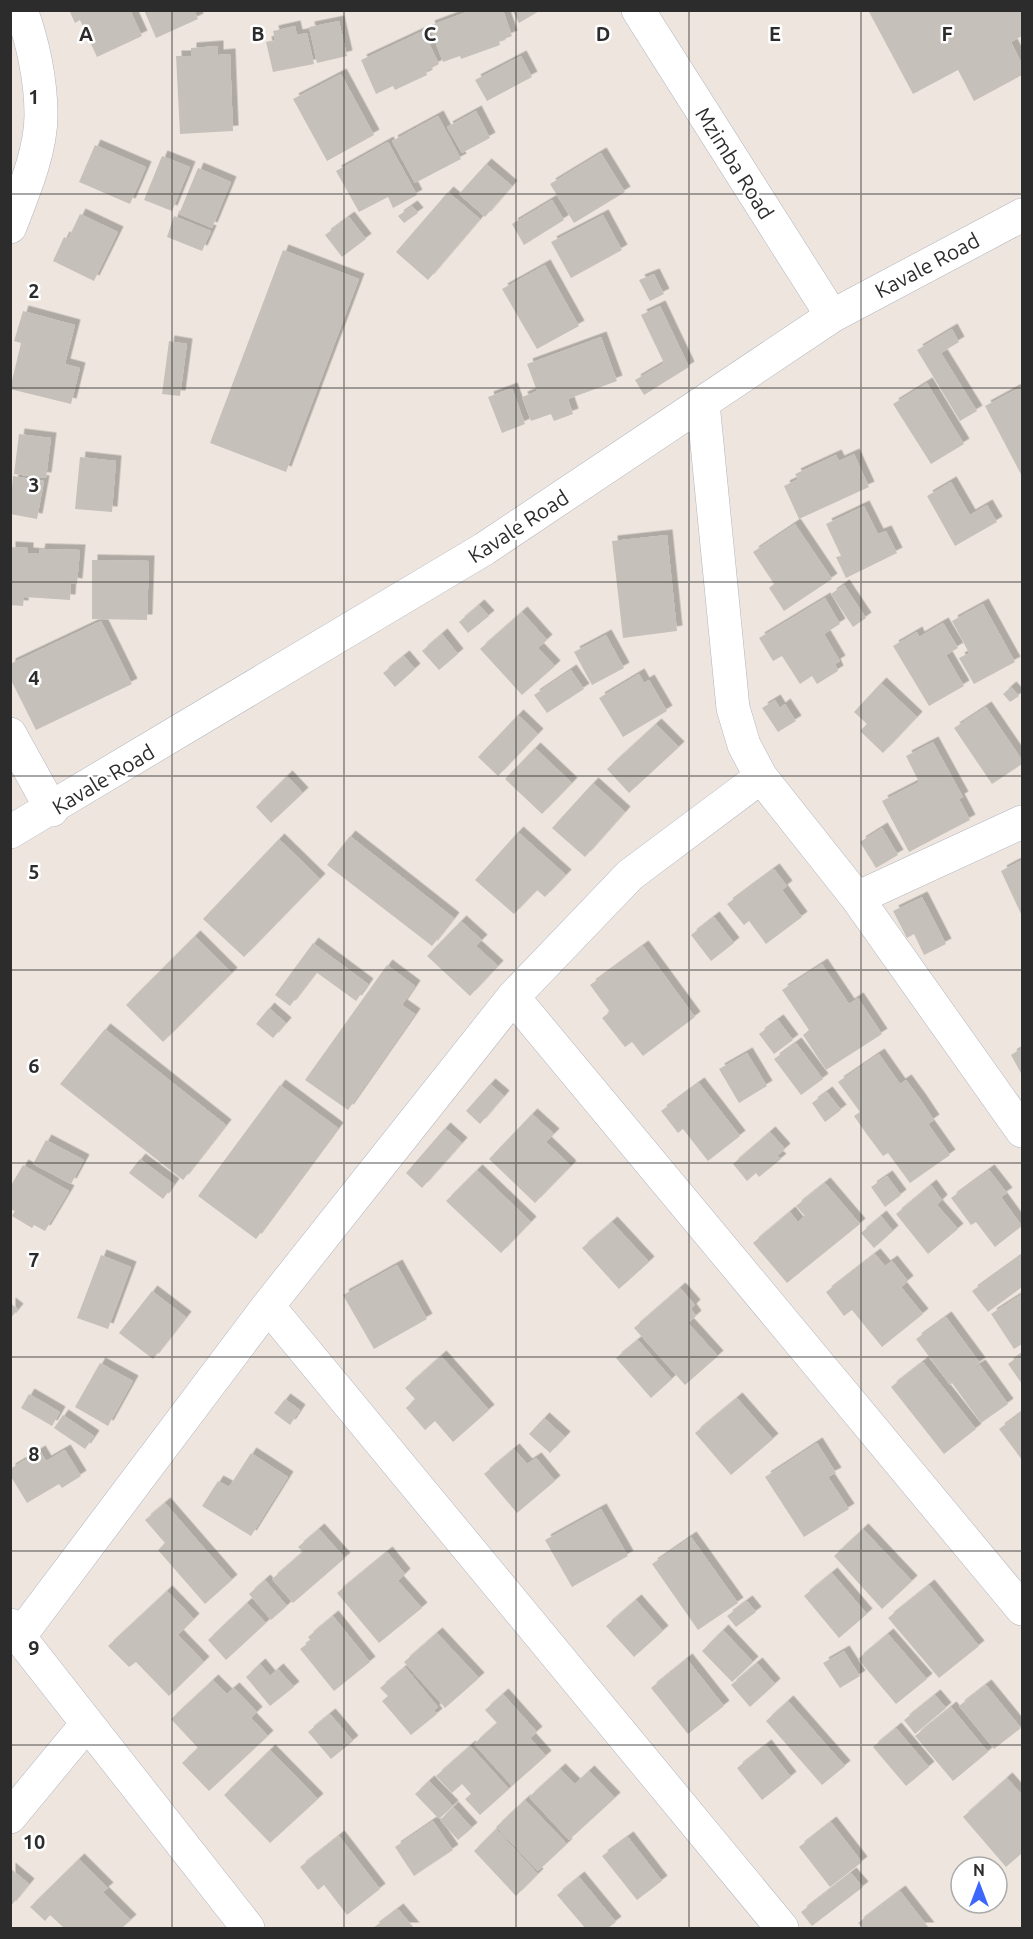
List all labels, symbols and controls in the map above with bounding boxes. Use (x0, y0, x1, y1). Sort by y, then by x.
text: A (79, 22, 93, 45)
text: B (251, 22, 265, 45)
text: C (424, 22, 437, 45)
text: D (596, 22, 610, 45)
text: E (769, 22, 781, 45)
text: F (941, 22, 953, 45)
text: 1 (28, 85, 40, 108)
street label: Mzimba Road (691, 103, 779, 223)
street label: Kavale Road (871, 227, 983, 303)
text: 2 (28, 279, 40, 302)
text: 3 (28, 473, 40, 496)
street label: Kavale Road (463, 485, 573, 567)
text: 4 (28, 666, 40, 689)
street label: Kavale Road (48, 739, 158, 819)
text: 5 (28, 860, 40, 883)
text: 6 (28, 1054, 40, 1077)
text: 7 (28, 1248, 40, 1271)
text: 8 (28, 1442, 40, 1465)
text: 9 (28, 1636, 40, 1659)
text: 10 (23, 1830, 45, 1853)
north arrow (949, 1855, 1009, 1915)
text: N (973, 1861, 985, 1879)

